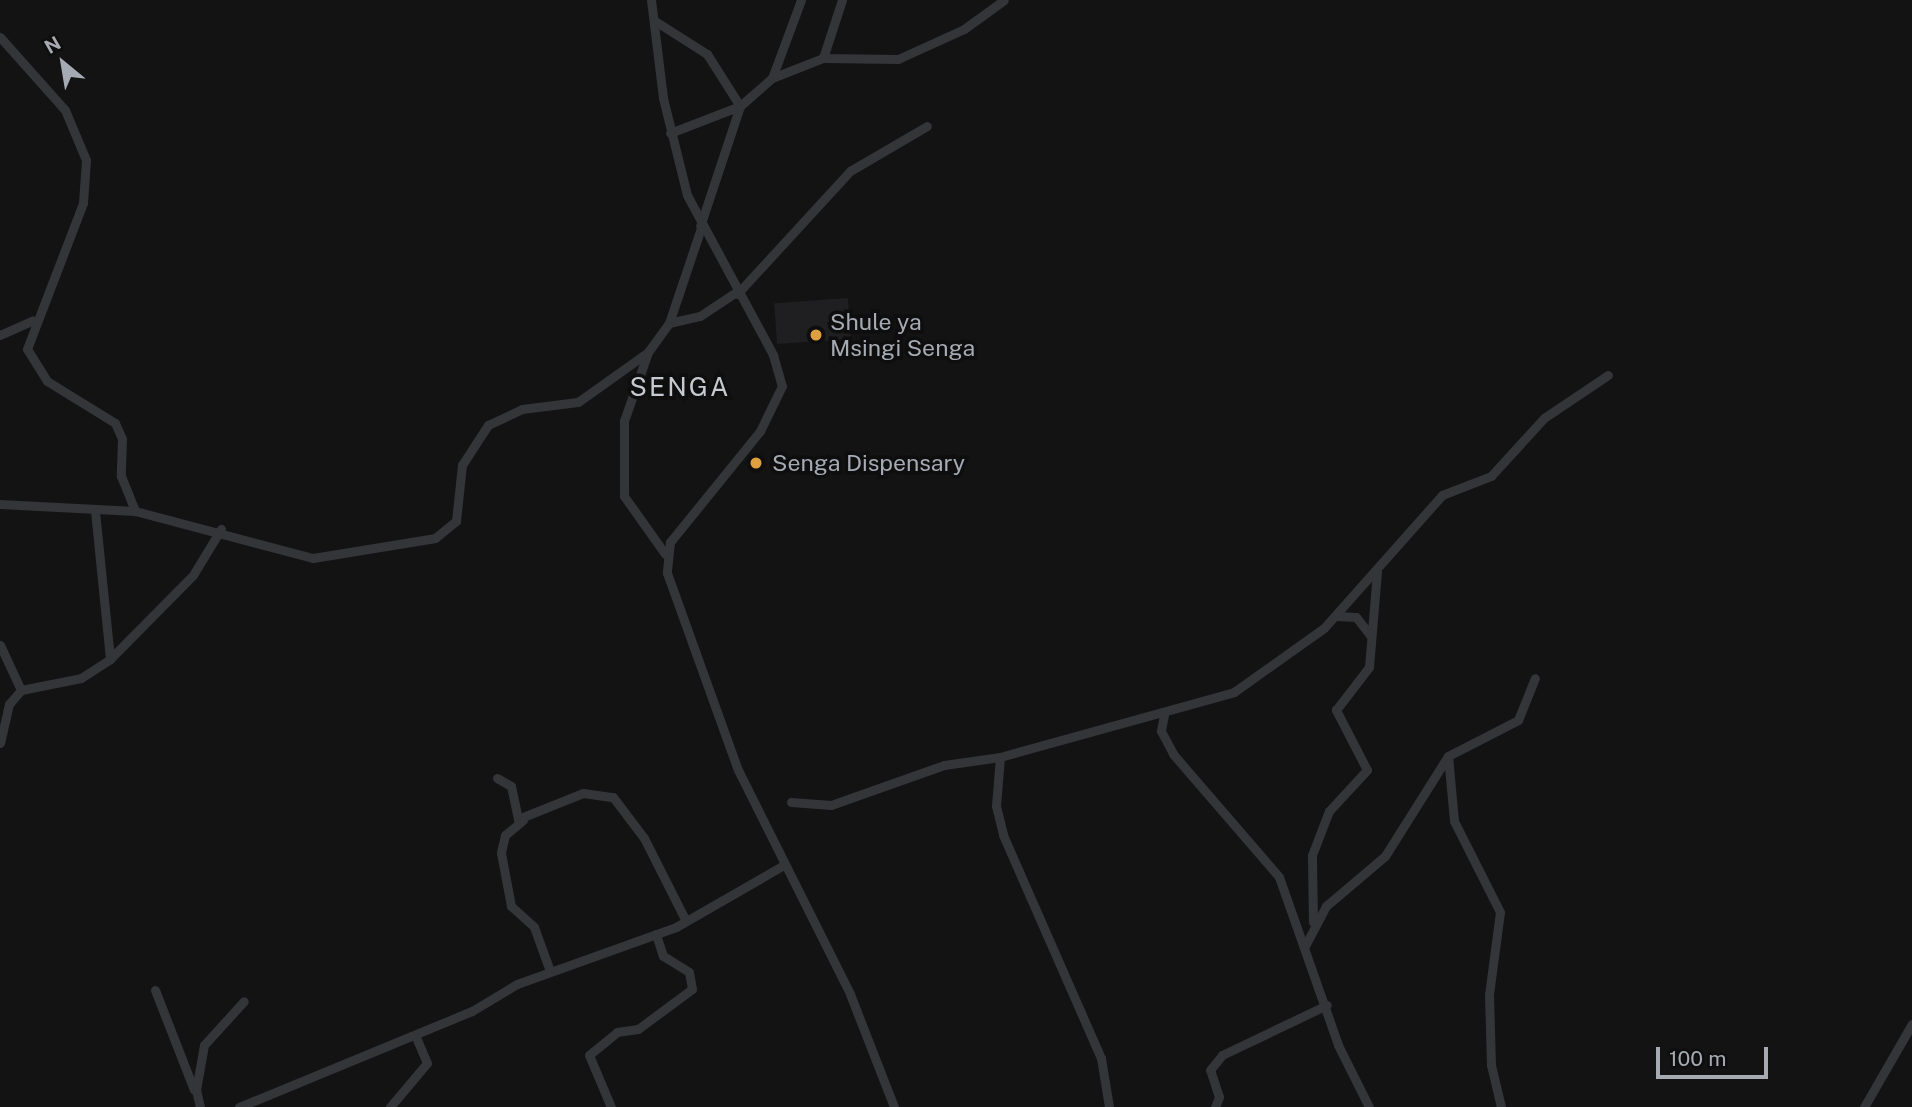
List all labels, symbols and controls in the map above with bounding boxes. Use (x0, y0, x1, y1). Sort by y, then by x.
north arrow (28, 28, 98, 98)
text: N (41, 32, 64, 58)
place label: Shule ya Msingi Senga (830, 308, 975, 362)
marker: Shule ya Msingi Senga (808, 327, 824, 343)
district label: SENGA (630, 371, 730, 403)
place label: Senga Dispensary (772, 449, 965, 477)
marker: Senga Dispensary (746, 453, 766, 473)
scale bar (1660, 1034, 1772, 1078)
text: 100 m (1669, 1046, 1726, 1071)

